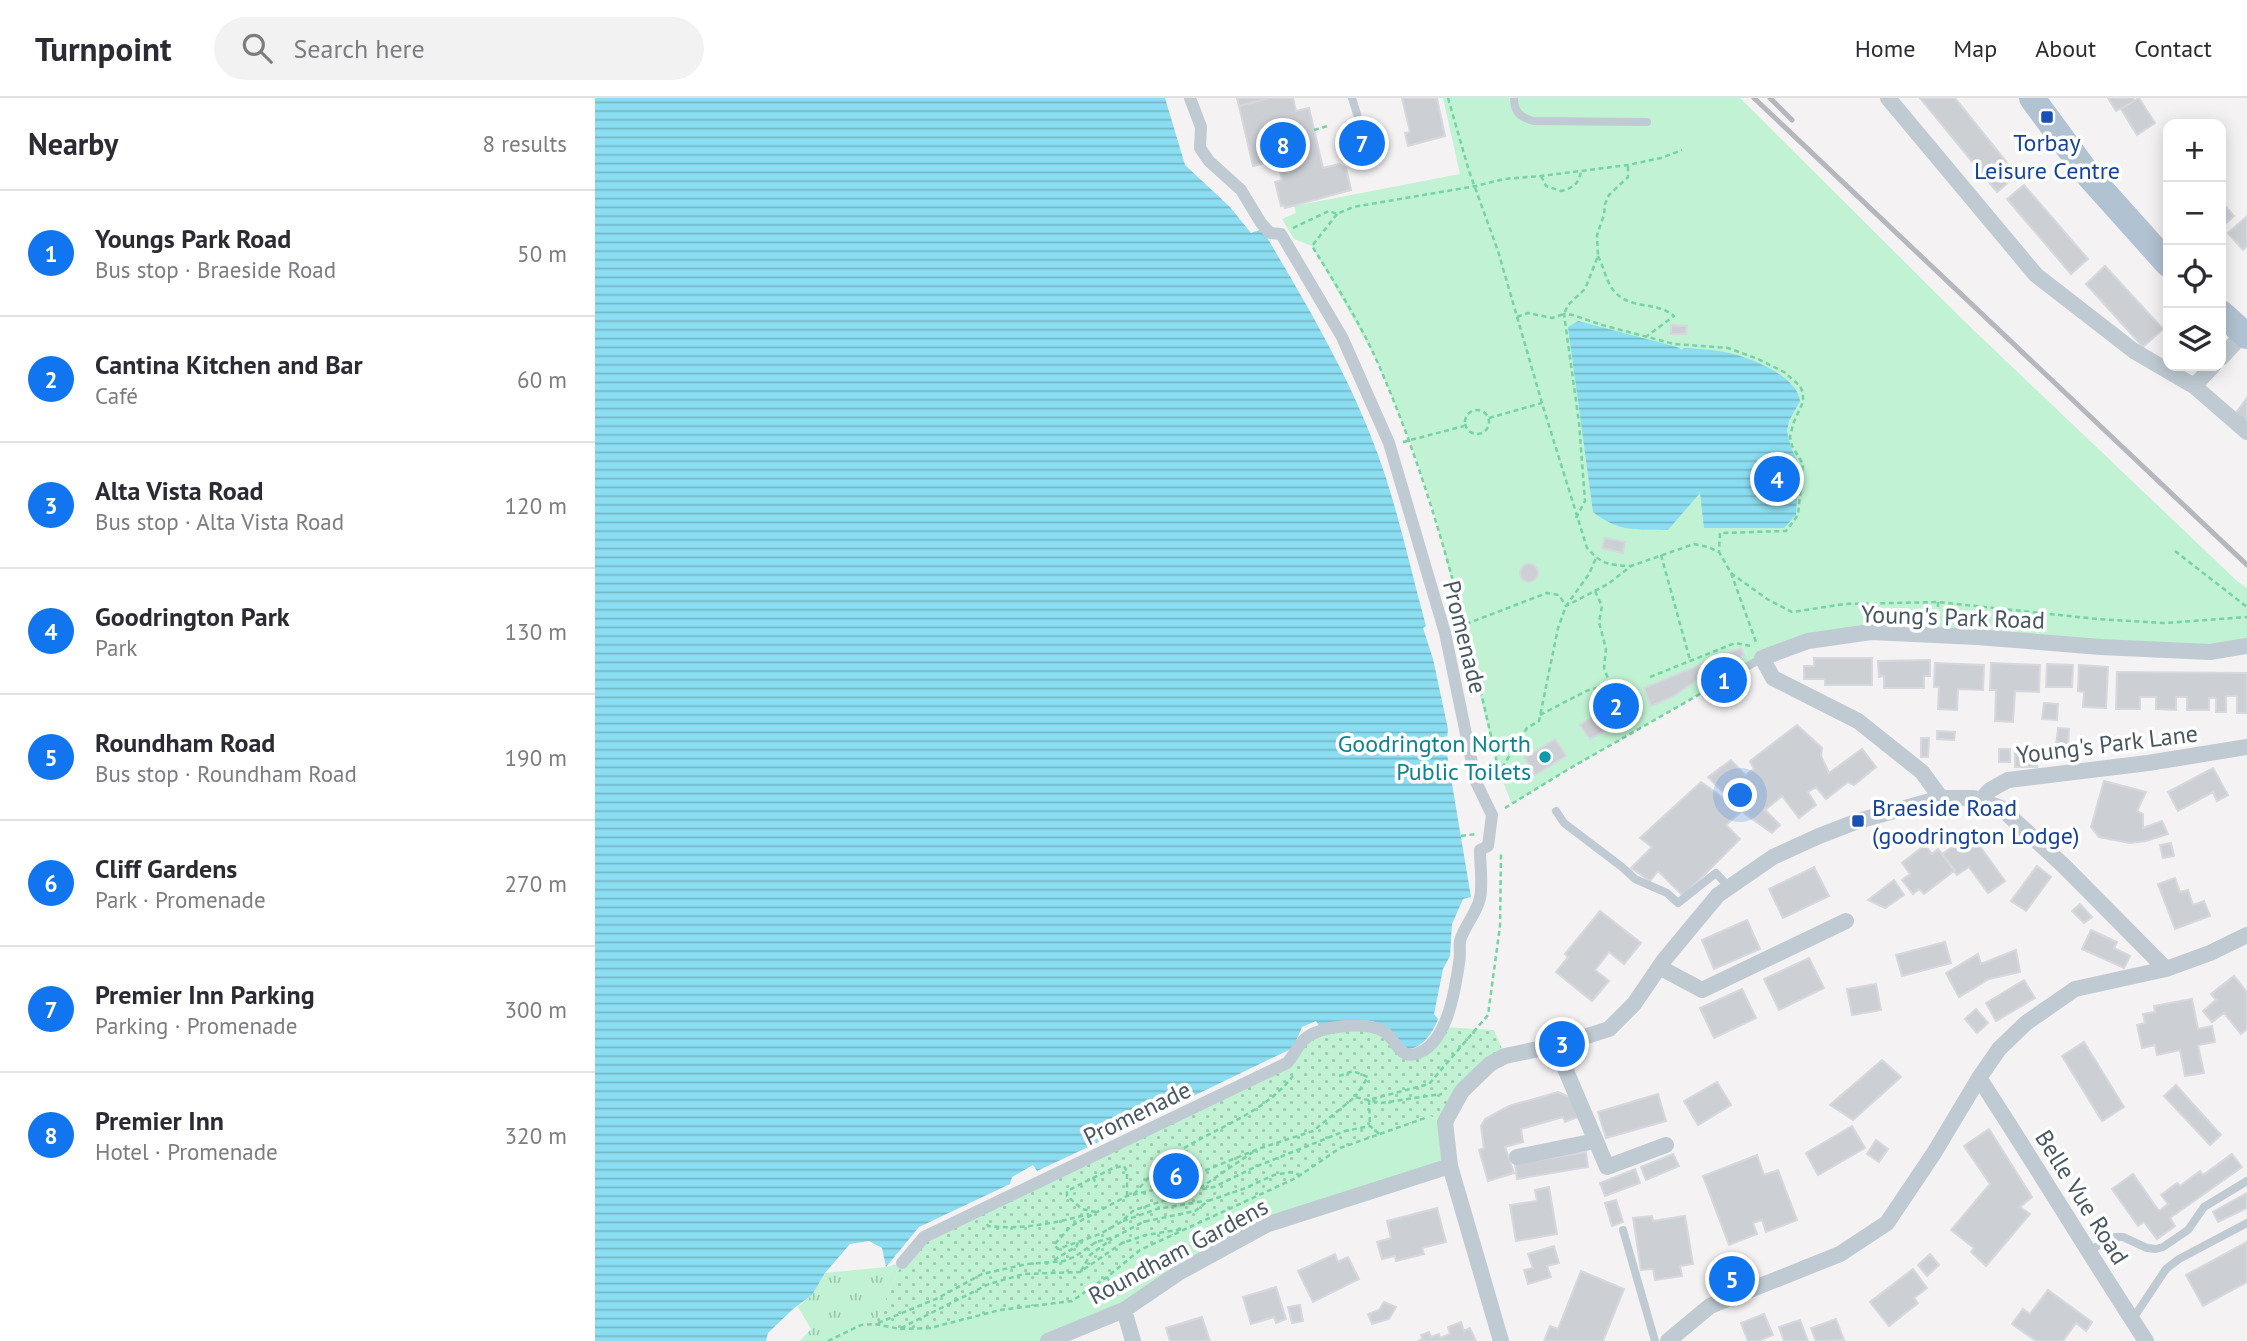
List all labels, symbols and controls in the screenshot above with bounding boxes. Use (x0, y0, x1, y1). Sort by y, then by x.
search box (214, 17, 704, 80)
text: Turnpoint (35, 27, 172, 70)
icon: search (238, 29, 276, 67)
text: Search here (294, 32, 425, 65)
text: Home (1855, 33, 1915, 64)
text: Map (1953, 33, 1997, 64)
text: About (2035, 33, 2096, 64)
text: Contact (2134, 33, 2212, 64)
marker: Torbay Leisure Centre (2039, 109, 2055, 125)
pin: 7 (1339, 117, 1385, 169)
pin: 8 (1260, 119, 1306, 171)
map controls (2163, 119, 2226, 371)
button: + (2163, 119, 2226, 182)
text: Nearby (28, 124, 118, 163)
place label: Torbay Leisure Centre (1974, 127, 2120, 186)
text: 8 results (483, 129, 567, 158)
button: − (2163, 182, 2226, 245)
text: Youngs Park Road (95, 222, 291, 255)
text: 1 (44, 239, 58, 268)
text: 50 m (517, 239, 567, 268)
button: locate (2163, 245, 2226, 308)
text: Bus stop · Braeside Road (95, 255, 336, 284)
button: layers (2163, 308, 2226, 371)
text: Cantina Kitchen and Bar (95, 348, 363, 381)
text: 2 (44, 365, 58, 394)
text: 60 m (517, 365, 567, 394)
text: Café (95, 381, 138, 410)
pin: 4 (1754, 453, 1800, 505)
text: Alta Vista Road (95, 474, 264, 507)
text: 3 (44, 491, 58, 520)
text: 120 m (505, 491, 567, 520)
text: Bus stop · Alta Vista Road (95, 507, 344, 536)
street label: Promenade (1436, 577, 1494, 697)
street label: Young's Park Road (1860, 598, 2046, 636)
text: Goodrington Park (95, 600, 290, 633)
text: 4 (44, 617, 58, 646)
text: 130 m (505, 617, 567, 646)
text: Park (95, 633, 137, 662)
pin: 1 (1701, 654, 1747, 706)
pin: 2 (1593, 680, 1639, 732)
street label: Young's Park Lane (2015, 718, 2199, 770)
text: Roundham Road (95, 726, 275, 759)
place label: Goodrington North Public Toilets (1338, 728, 1531, 787)
text: 5 (44, 743, 58, 772)
text: 190 m (505, 743, 567, 772)
marker: Goodrington North Public Toilets (1537, 749, 1553, 765)
text: Bus stop · Roundham Road (95, 759, 357, 788)
your location (1723, 778, 1757, 812)
place label: Braeside Road (goodrington Lodge) (1872, 792, 2080, 851)
marker: Braeside Road (goodrington Lodge) (1850, 813, 1866, 829)
text: Cliff Gardens (95, 852, 237, 885)
text: 6 (44, 869, 58, 898)
text: 270 m (505, 869, 567, 898)
text: Park · Promenade (95, 885, 266, 914)
text: Premier Inn Parking (95, 978, 315, 1011)
text: 7 (44, 995, 58, 1024)
text: 300 m (505, 995, 567, 1024)
text: Parking · Promenade (95, 1011, 297, 1040)
pin: 3 (1539, 1018, 1585, 1070)
street label: Promenade (1078, 1074, 1196, 1152)
text: Premier Inn (95, 1104, 224, 1137)
text: 8 (44, 1121, 58, 1150)
text: 320 m (505, 1121, 567, 1150)
street label: Belle Vue Road (2028, 1124, 2136, 1270)
text: Hotel · Promenade (95, 1137, 278, 1166)
pin: 6 (1153, 1150, 1199, 1202)
street label: Roundham Gardens (1083, 1191, 1273, 1311)
pin: 5 (1709, 1253, 1755, 1305)

